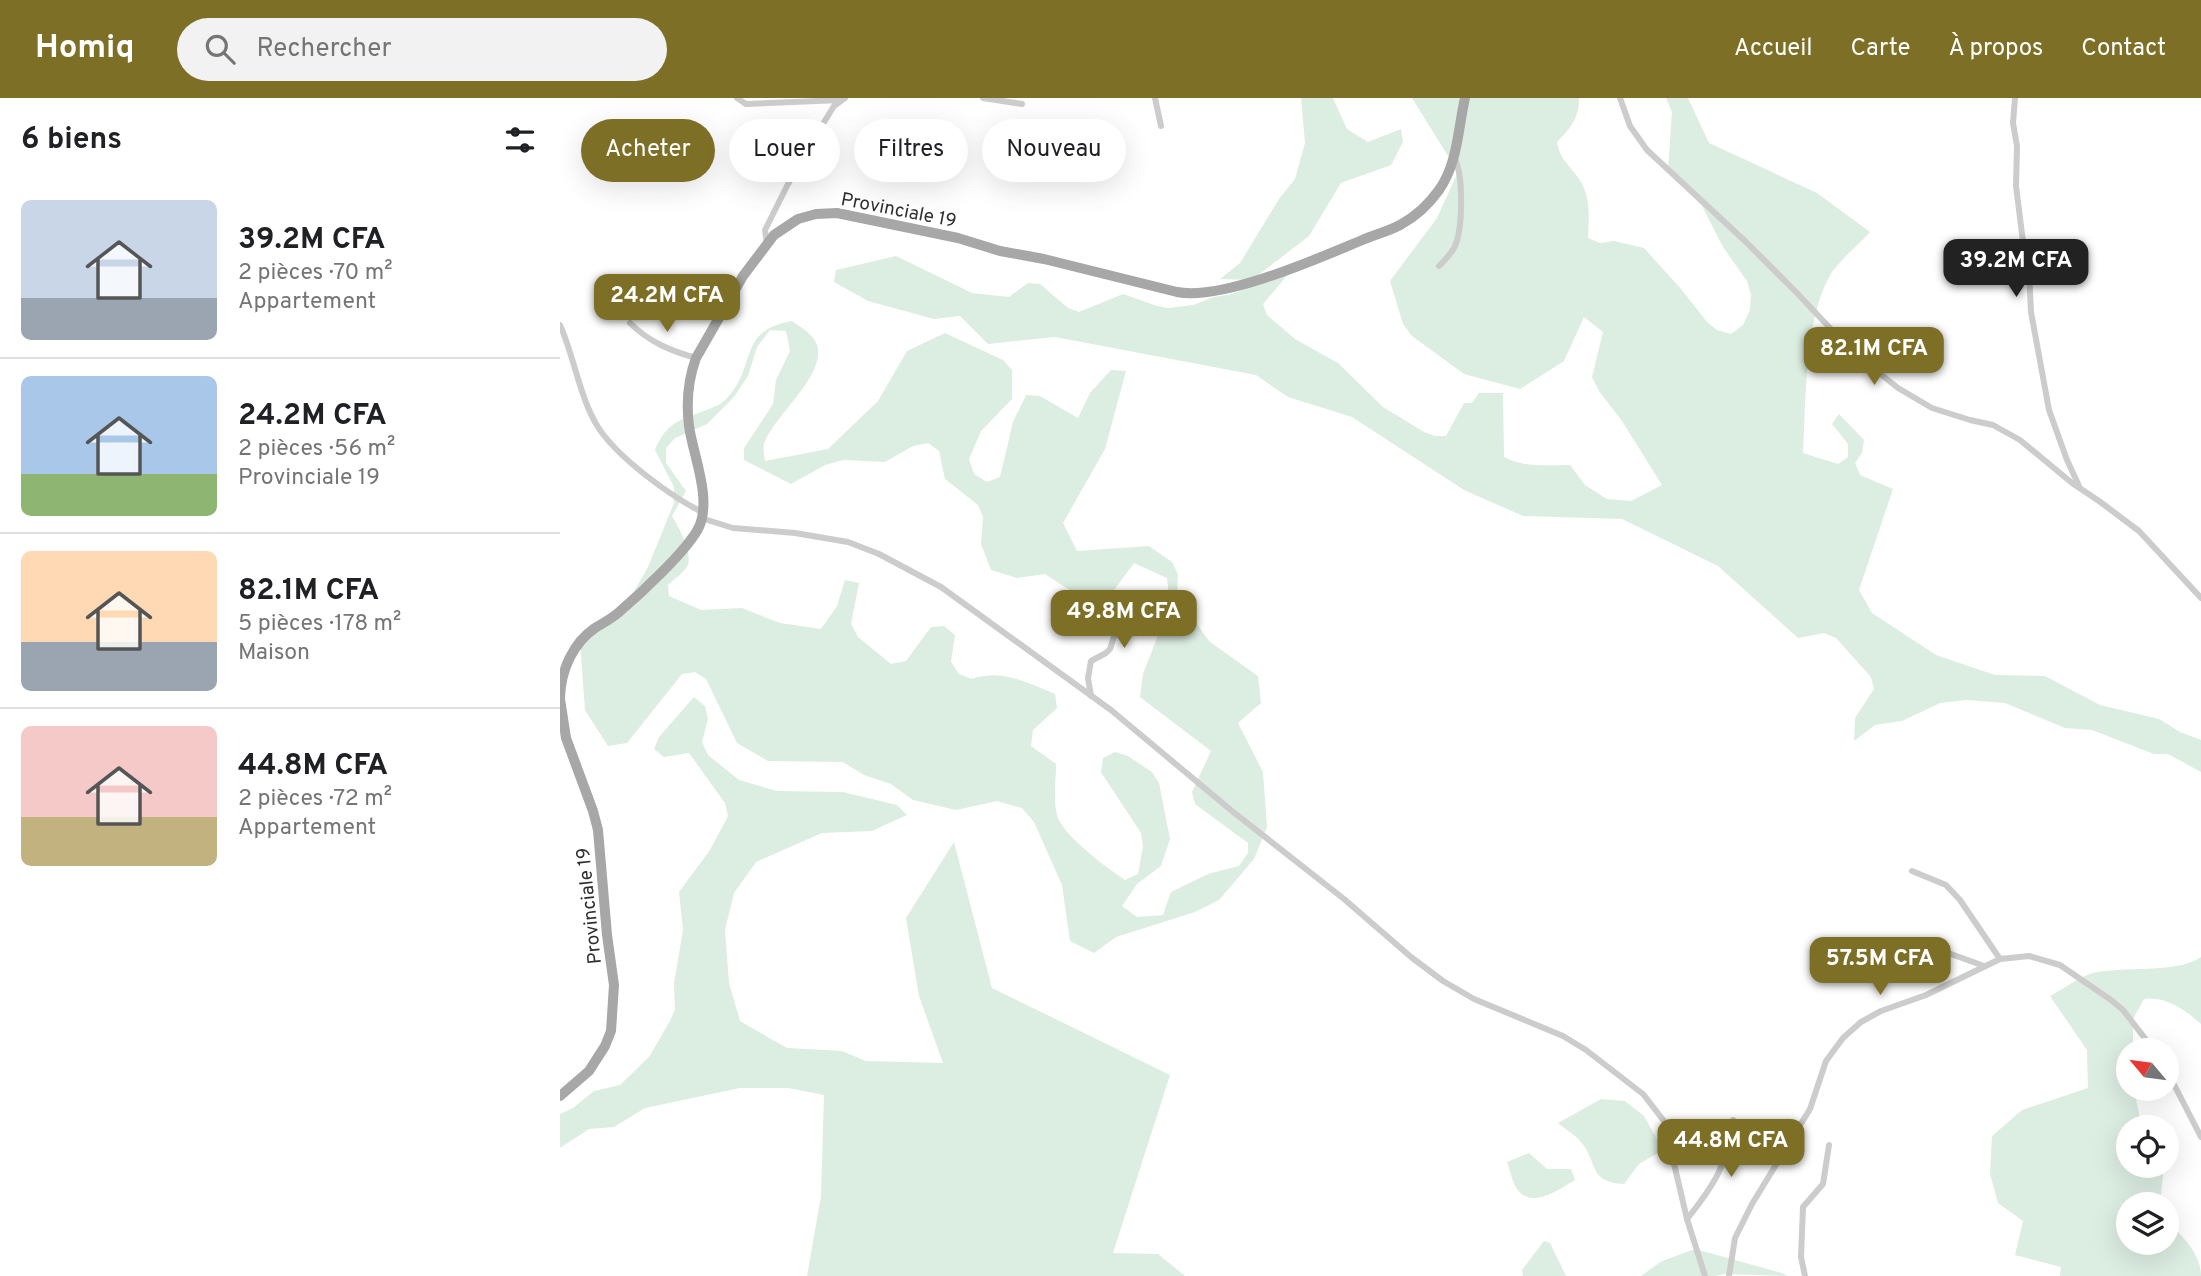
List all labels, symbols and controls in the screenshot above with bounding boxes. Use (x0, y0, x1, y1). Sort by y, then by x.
search box (177, 18, 667, 81)
text: Homiq (35, 28, 135, 70)
icon: search (201, 30, 239, 68)
text: Rechercher (257, 33, 392, 66)
text: Accueil (1734, 34, 1813, 64)
text: Carte (1851, 34, 1910, 64)
text: À propos (1948, 34, 2043, 64)
text: Contact (2081, 34, 2166, 64)
chip: Acheter (581, 119, 715, 182)
chip: Louer (729, 119, 840, 182)
chip: Filtres (854, 119, 968, 182)
chip: Nouveau (982, 119, 1126, 182)
icon: filters (501, 121, 539, 159)
text: 6 biens (21, 122, 122, 159)
street label: Provinciale 19 (839, 188, 959, 234)
text: 39.2M CFA (238, 222, 386, 259)
icon: home (77, 228, 161, 312)
pin: 39.2M CFA (1936, 240, 2096, 299)
text: 39.2M CFA (1959, 247, 2073, 276)
text: 2 pièces · 70 m² (238, 259, 393, 288)
pin: 24.2M CFA (587, 274, 747, 334)
text: 24.2M CFA (610, 282, 724, 311)
text: Appartement (238, 288, 376, 317)
pin: 82.1M CFA (1794, 328, 1954, 387)
text: 82.1M CFA (1820, 335, 1928, 364)
text: 24.2M CFA (238, 398, 387, 435)
icon: home (77, 404, 161, 488)
text: 2 pièces · 56 m² (238, 435, 395, 464)
text: Provinciale 19 (238, 464, 380, 493)
text: 82.1M CFA (238, 573, 379, 610)
icon: home (77, 579, 161, 663)
pin: 49.8M CFA (1044, 590, 1204, 650)
text: 49.8M CFA (1067, 598, 1181, 627)
text: 5 pièces · 178 m² (238, 610, 401, 639)
text: Maison (238, 639, 310, 668)
text: 44.8M CFA (238, 748, 388, 785)
icon: home (77, 754, 161, 838)
text: 2 pièces · 72 m² (238, 785, 392, 814)
text: Appartement (238, 814, 376, 843)
street label: Provinciale 19 (572, 846, 608, 965)
pin: 57.5M CFA (1800, 937, 1960, 997)
text: 57.5M CFA (1826, 945, 1934, 974)
north arrow (2116, 1038, 2179, 1101)
map controls (2116, 1038, 2179, 1255)
button: locate (2116, 1115, 2179, 1178)
pin: 44.8M CFA (1651, 1119, 1811, 1179)
text: 44.8M CFA (1673, 1127, 1789, 1156)
button: layers (2116, 1192, 2179, 1255)

